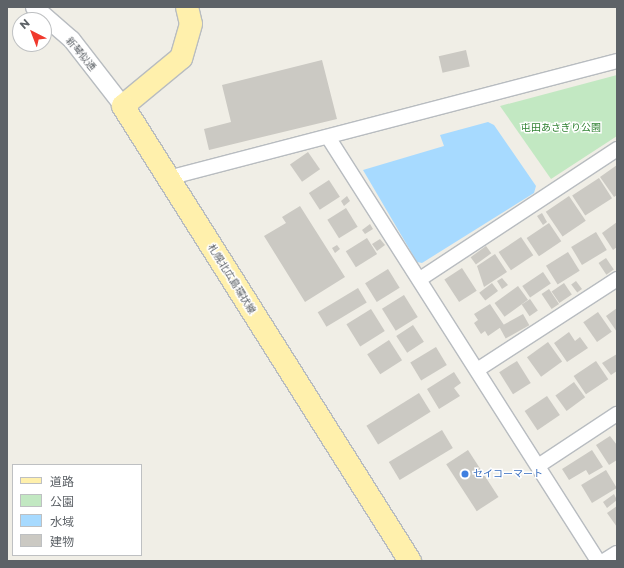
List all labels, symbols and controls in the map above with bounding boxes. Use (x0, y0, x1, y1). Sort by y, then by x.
north arrow (12, 12, 52, 52)
text: N (17, 16, 33, 32)
street label: 新琴似通 (64, 35, 98, 73)
park label: 屯田あさぎり公園 (521, 122, 601, 134)
street label: 札幌北広島環状線 (206, 242, 258, 316)
legend (12, 464, 142, 556)
place label: セイコーマート (473, 468, 543, 480)
marker: セイコーマート (460, 469, 470, 479)
text: 道路 (50, 474, 74, 489)
text: 公園 (50, 494, 74, 509)
text: 水域 (50, 514, 74, 529)
text: 建物 (50, 534, 74, 549)

